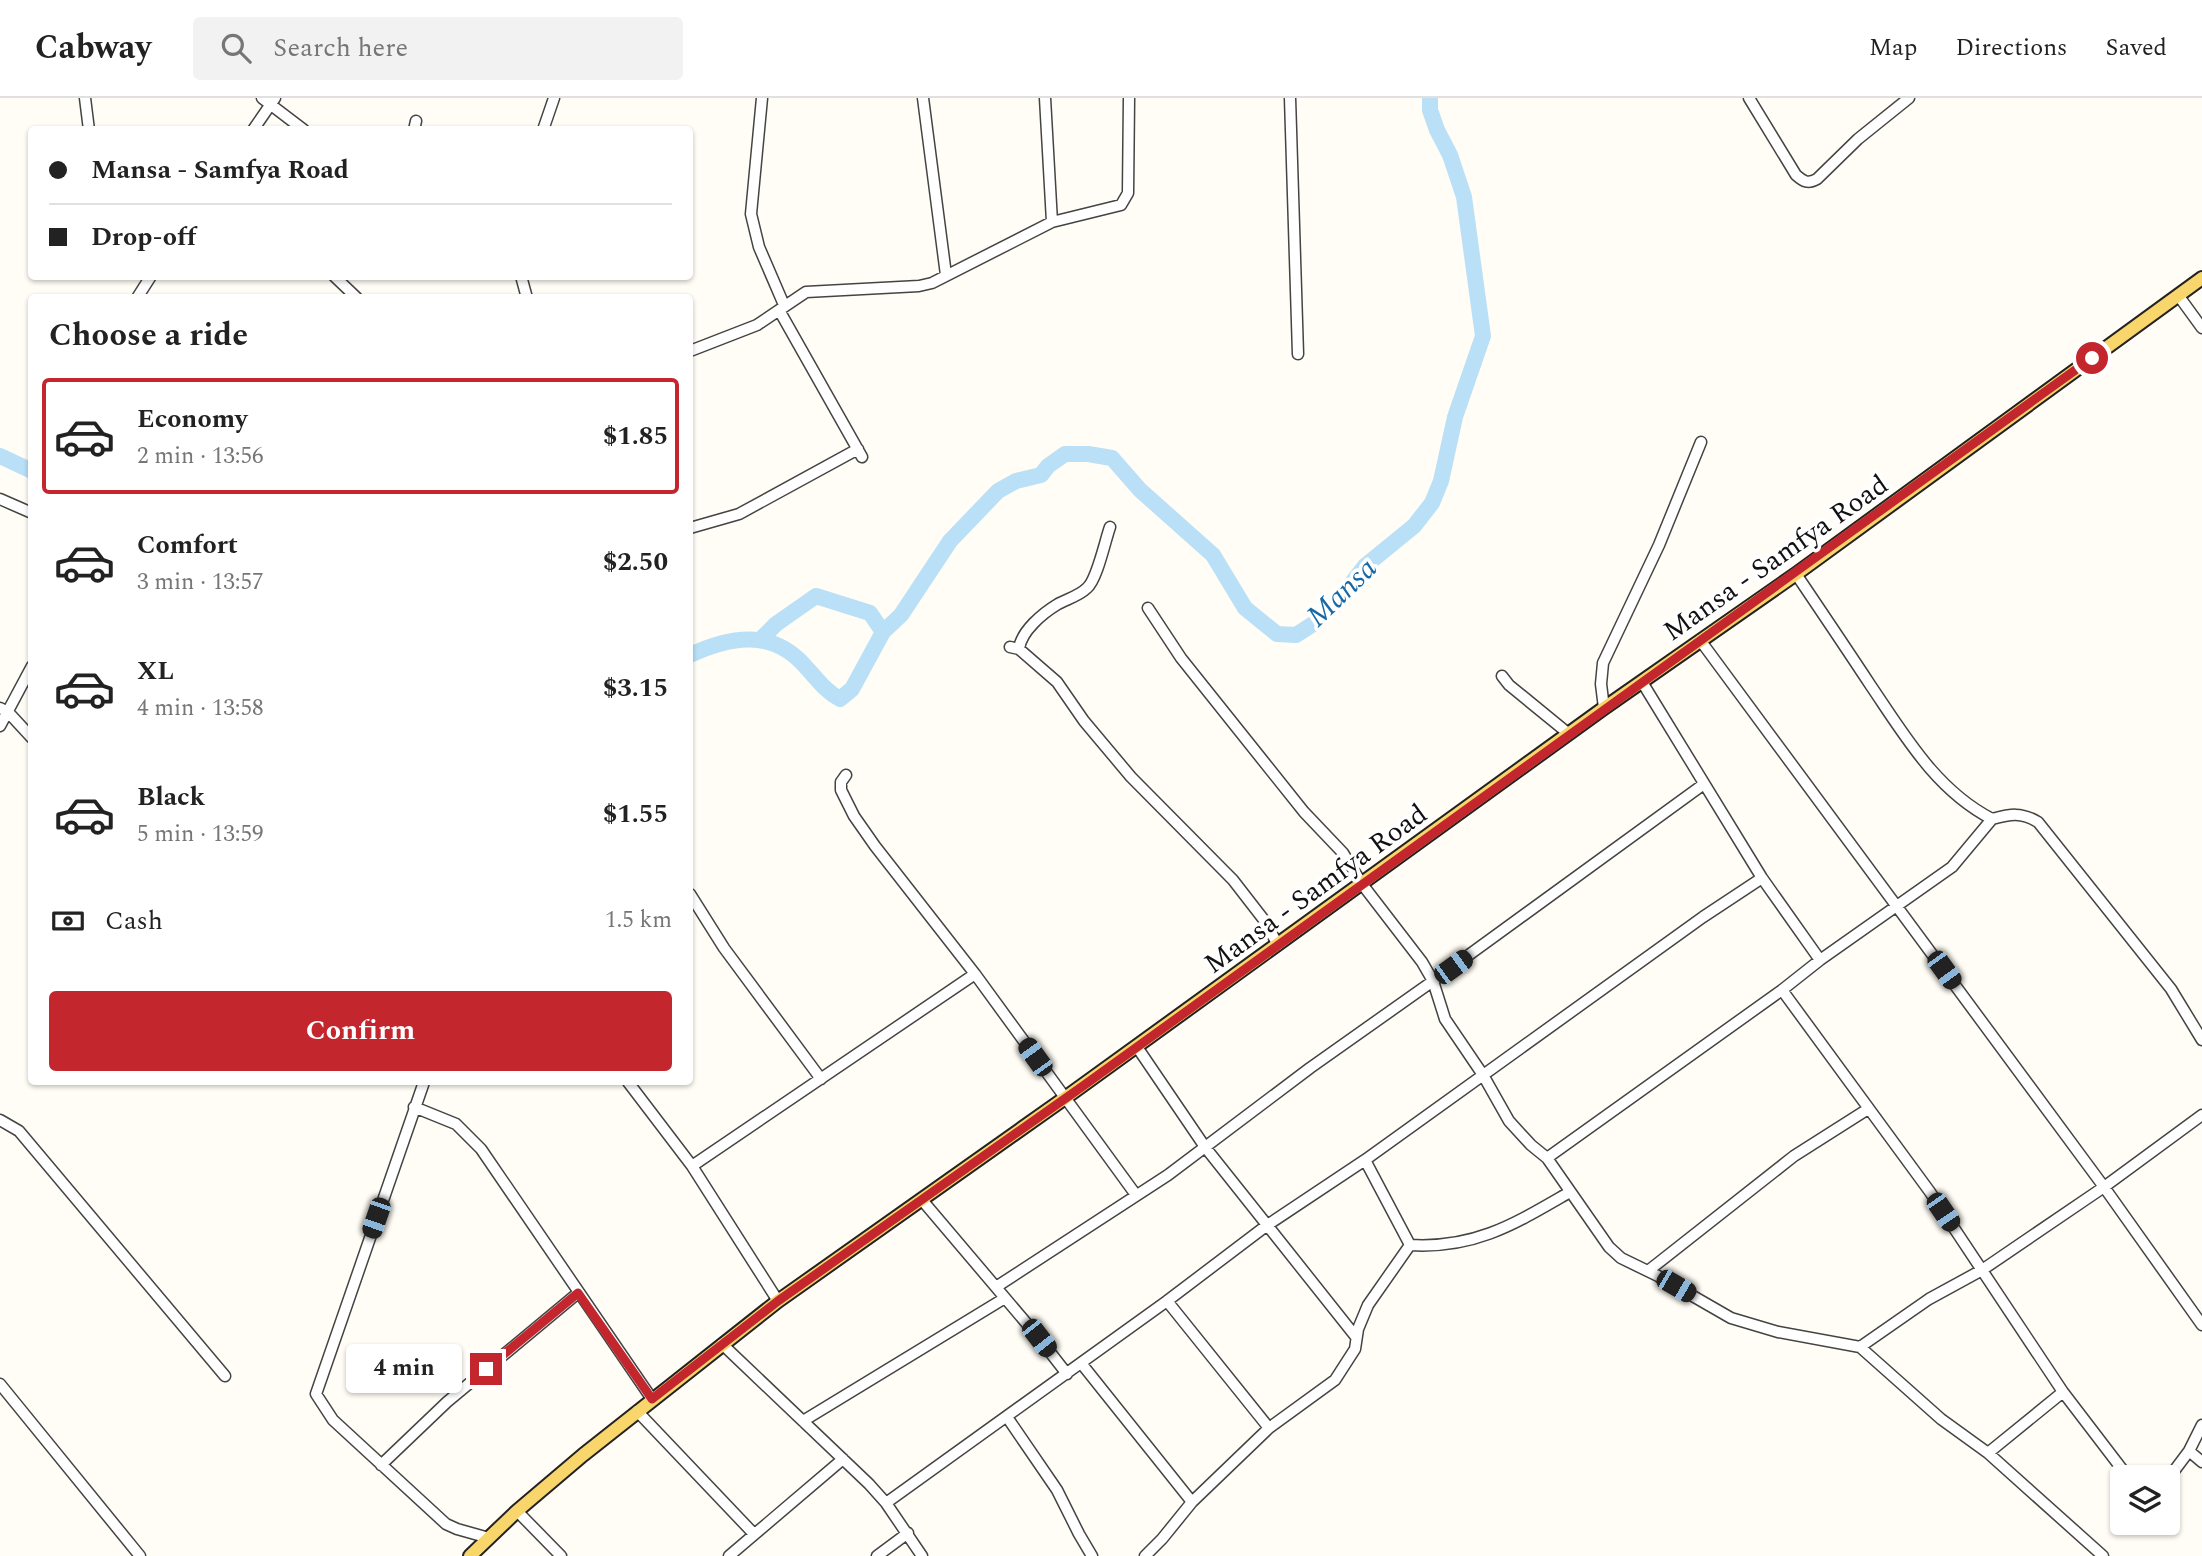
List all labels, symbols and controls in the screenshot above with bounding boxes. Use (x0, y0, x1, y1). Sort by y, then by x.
search box (193, 17, 683, 80)
text: Cabway (35, 23, 151, 73)
text: Search here (273, 28, 408, 68)
icon: search (217, 29, 255, 67)
text: Map (1869, 30, 1917, 66)
text: Directions (1955, 30, 2067, 66)
text: Saved (2105, 30, 2167, 66)
text: Mansa - Samfya Road (91, 150, 349, 190)
text: Drop-off (91, 217, 196, 257)
text: Choose a ride (49, 311, 248, 360)
route start (2076, 342, 2108, 374)
text: Economy (137, 399, 247, 439)
icon: car (53, 405, 116, 468)
text: $1.85 (603, 416, 668, 456)
text: 2 min · 13:56 (137, 439, 264, 474)
street label: Mansa - Samfya Road (1654, 464, 1898, 652)
text: Comfort (137, 525, 238, 565)
icon: car (53, 531, 116, 594)
text: $2.50 (603, 542, 668, 582)
water label: Mansa (1296, 547, 1388, 638)
text: 3 min · 13:57 (137, 565, 264, 600)
text: XL (137, 651, 174, 691)
icon: car (53, 657, 116, 720)
text: $3.15 (603, 668, 668, 708)
text: 4 min · 13:58 (137, 691, 264, 726)
text: Black (137, 777, 205, 817)
icon: car (53, 783, 116, 846)
street label: Mansa - Samfya Road (1195, 793, 1437, 985)
text: $1.55 (603, 794, 668, 834)
text: 5 min · 13:59 (137, 817, 264, 852)
text: Cash (105, 901, 163, 941)
icon: cash (49, 902, 87, 940)
text: 1.5 km (605, 903, 672, 938)
car (1430, 946, 1477, 988)
car (1924, 947, 1965, 993)
button: Confirm (49, 991, 672, 1071)
car (1015, 1034, 1056, 1080)
car (1923, 1189, 1964, 1235)
car (360, 1195, 393, 1241)
car (1653, 1266, 1700, 1306)
car (1018, 1315, 1061, 1361)
callout: 4 min (346, 1344, 462, 1394)
text: 4 min (373, 1351, 435, 1386)
route end (470, 1353, 502, 1385)
map controls (2110, 1465, 2180, 1535)
button: layers (2110, 1465, 2180, 1535)

